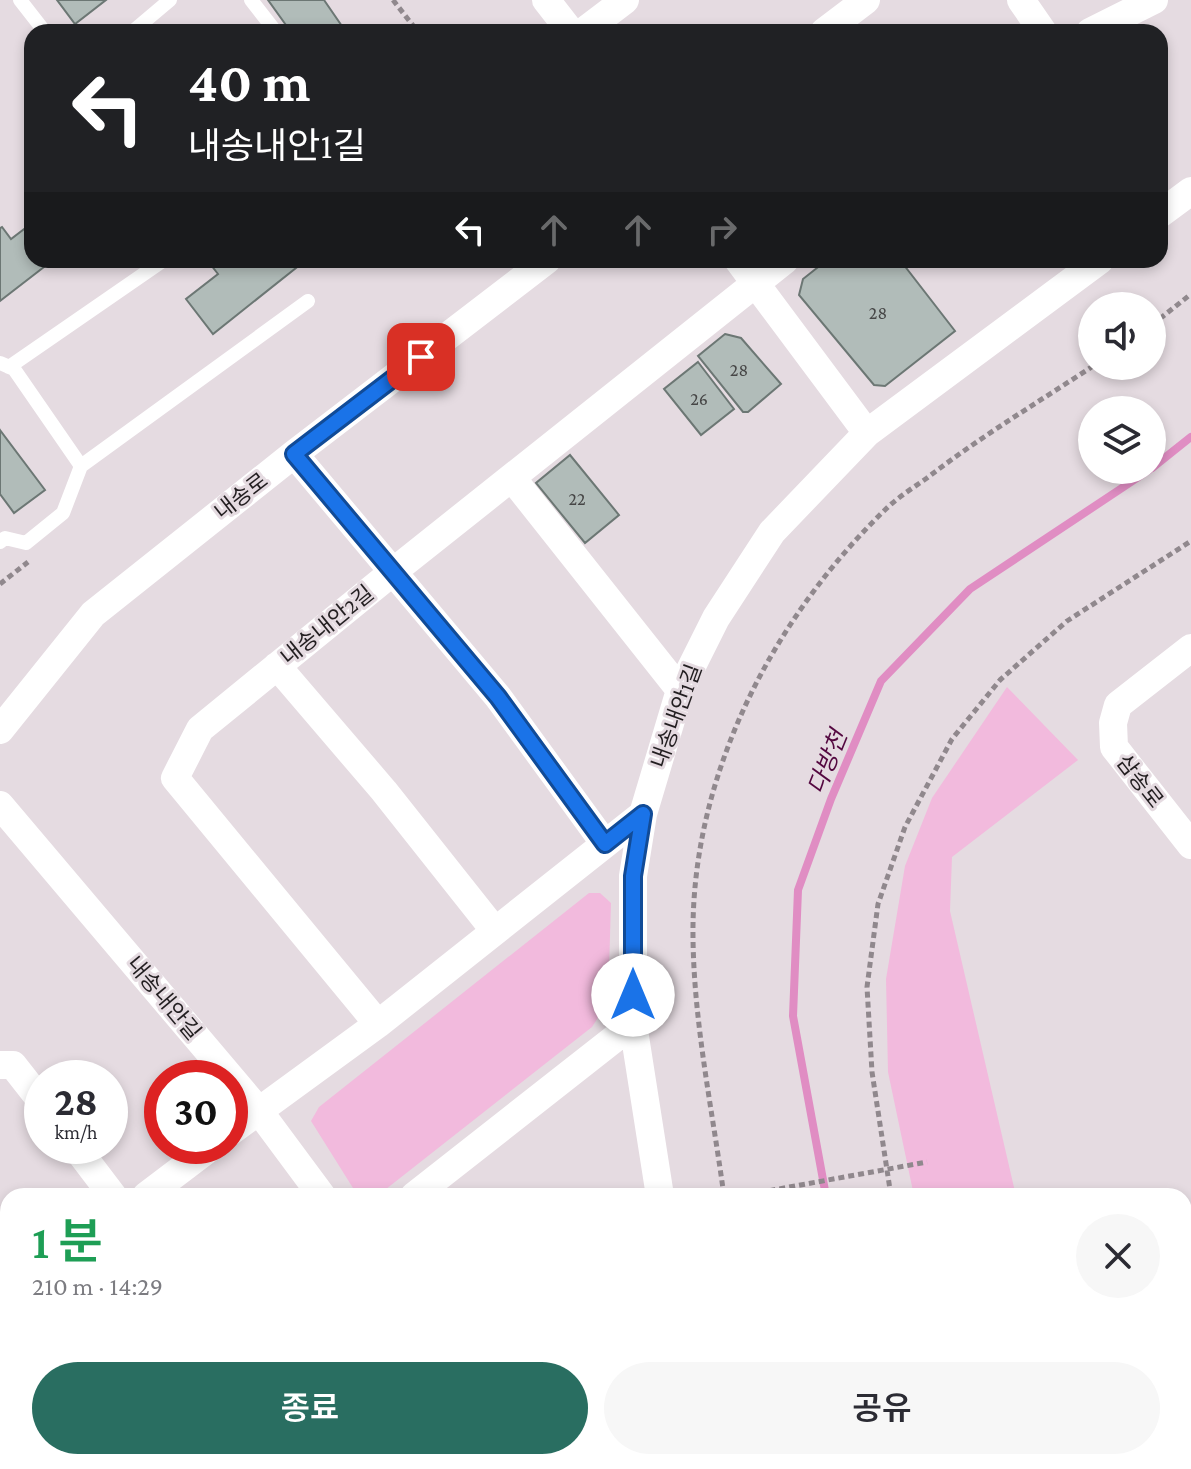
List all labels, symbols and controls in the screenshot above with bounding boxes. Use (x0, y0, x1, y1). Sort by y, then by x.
text: 40 m (188, 51, 310, 113)
icon: left (56, 56, 160, 160)
text: 내송내안1길 (188, 126, 366, 166)
icon: left (448, 208, 492, 252)
icon: ahead (532, 208, 576, 252)
icon: ahead (616, 208, 660, 252)
icon: right (700, 208, 744, 252)
map controls (1078, 292, 1166, 484)
button: sound (1078, 292, 1166, 380)
house number: 28 (869, 303, 887, 323)
pin (387, 323, 455, 391)
icon: arrive (399, 335, 443, 379)
house number: 28 (730, 360, 748, 380)
house number: 26 (690, 389, 708, 409)
button: layers (1078, 396, 1166, 484)
street label: 내송로 (209, 467, 273, 525)
house number: 22 (568, 489, 586, 509)
street label: 내송내안2길 (276, 580, 378, 670)
street label: 내송내안1길 (646, 661, 706, 771)
water label: 다방천 (802, 724, 853, 798)
street label: 삼송로 (1111, 749, 1169, 813)
street label: 내송내안길 (122, 951, 206, 1045)
position arrow (591, 953, 675, 1037)
speed limit sign: 30 (144, 1060, 248, 1164)
text: 28 (54, 1079, 98, 1124)
text: km/h (54, 1121, 98, 1143)
button: close (1076, 1214, 1160, 1298)
text: 1 분 (32, 1215, 102, 1268)
text: 210 m · 14:29 (32, 1272, 163, 1301)
button: 종료 (32, 1362, 588, 1454)
button: 공유 (604, 1362, 1160, 1454)

